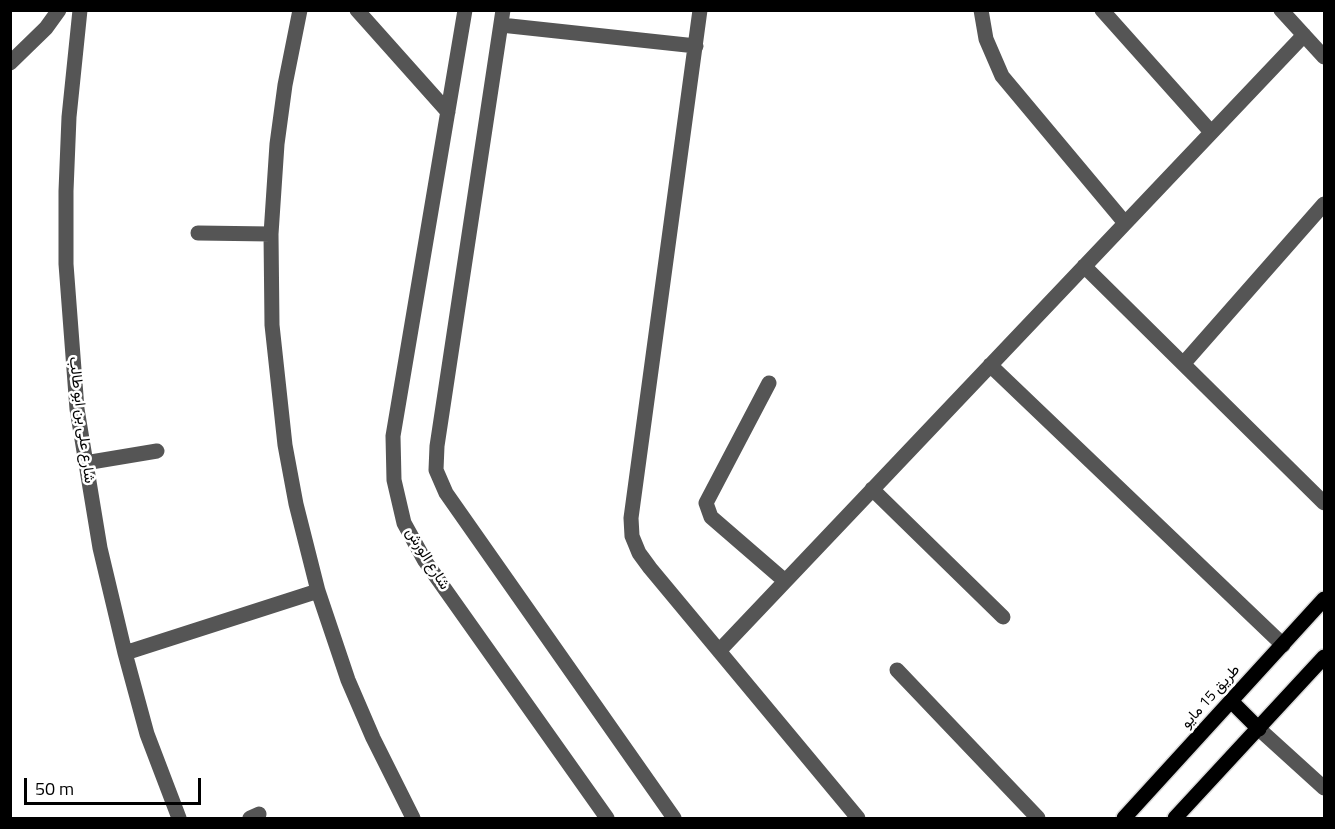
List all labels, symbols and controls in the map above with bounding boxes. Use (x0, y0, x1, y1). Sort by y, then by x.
street label: شارع على بن ابو طالب (64, 356, 98, 484)
street label: شارع الورش (401, 525, 453, 593)
street label: طريق 15 مايو (1178, 662, 1244, 732)
scale bar (27, 766, 204, 804)
text: 50 m (35, 775, 74, 802)

